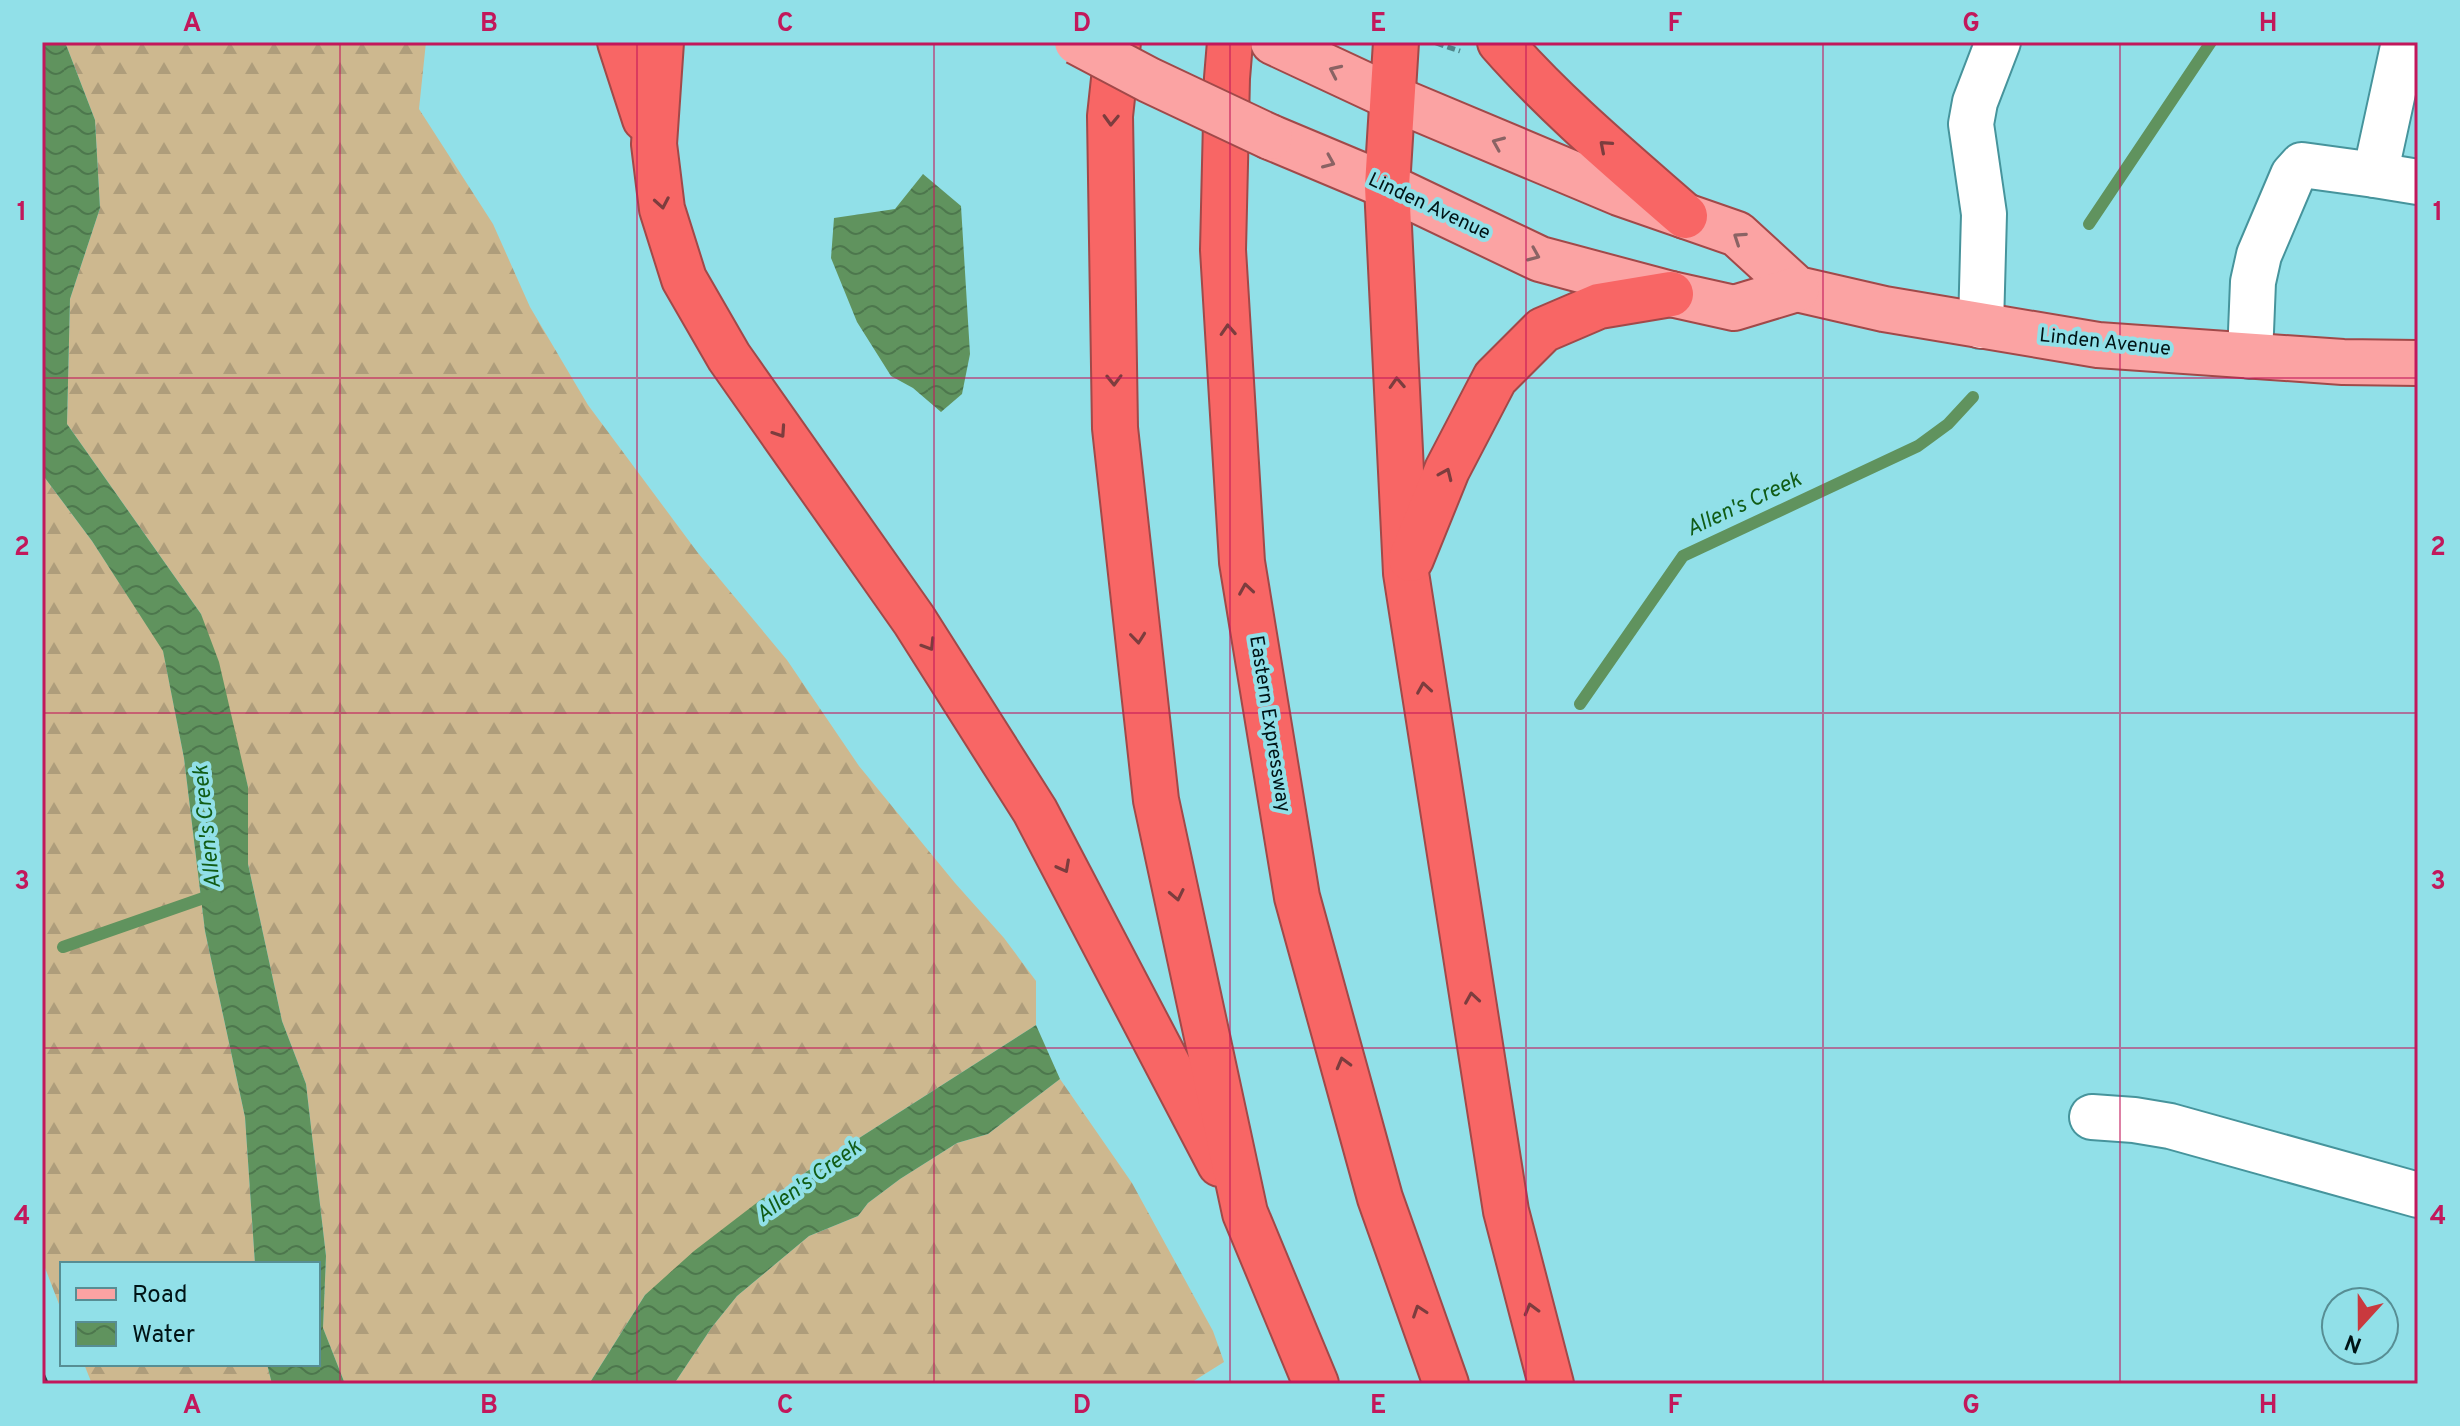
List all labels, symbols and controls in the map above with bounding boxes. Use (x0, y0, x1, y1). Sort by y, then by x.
text: A (183, 8, 201, 41)
text: B (480, 8, 498, 41)
text: C (777, 8, 793, 41)
text: D (1073, 8, 1091, 41)
text: E (1370, 8, 1386, 41)
text: F (1668, 8, 1683, 41)
text: G (1962, 8, 1980, 41)
text: H (2259, 8, 2277, 41)
one-way arrow (1328, 65, 1343, 81)
one-way arrow (1102, 114, 1119, 127)
one-way arrow (1492, 136, 1506, 152)
one-way arrow (1600, 141, 1614, 156)
one-way arrow (1321, 152, 1335, 168)
street label: Linden Avenue (1364, 167, 1494, 247)
one-way arrow (653, 196, 670, 209)
text: 1 (17, 197, 27, 230)
text: 1 (2433, 197, 2443, 230)
one-way arrow (1733, 232, 1747, 247)
one-way arrow (1526, 245, 1540, 262)
one-way arrow (1219, 323, 1236, 336)
street label: Linden Avenue (2038, 323, 2172, 363)
one-way arrow (1105, 374, 1123, 387)
one-way arrow (1388, 376, 1405, 389)
one-way arrow (770, 423, 785, 438)
water label: Allen's Creek (1682, 466, 1807, 543)
one-way arrow (1436, 468, 1452, 482)
text: 2 (14, 532, 30, 565)
text: 2 (2430, 532, 2446, 565)
one-way arrow (1238, 582, 1255, 596)
one-way arrow (1130, 632, 1147, 645)
street label: Eastern Expressway (1242, 634, 1296, 814)
one-way arrow (920, 636, 935, 651)
one-way arrow (1416, 681, 1433, 695)
water label: Allen's Creek (188, 763, 228, 890)
one-way arrow (1054, 859, 1070, 873)
text: 3 (14, 866, 30, 899)
text: 3 (2430, 866, 2446, 899)
one-way arrow (1168, 888, 1185, 901)
one-way arrow (1464, 991, 1481, 1005)
one-way arrow (1336, 1056, 1352, 1070)
water label: Allen's Creek (751, 1134, 868, 1229)
text: 4 (14, 1201, 30, 1234)
text: 4 (2430, 1201, 2446, 1234)
legend (60, 1262, 320, 1366)
text: Road (132, 1281, 188, 1311)
north arrow (2320, 1286, 2400, 1366)
one-way arrow (1524, 1302, 1541, 1316)
one-way arrow (1413, 1305, 1429, 1319)
text: Water (132, 1321, 195, 1351)
text: N (2342, 1327, 2366, 1358)
text: A (183, 1390, 201, 1423)
text: B (480, 1390, 498, 1423)
text: C (777, 1390, 793, 1423)
text: D (1073, 1390, 1091, 1423)
text: E (1370, 1390, 1386, 1423)
text: F (1668, 1390, 1683, 1423)
text: G (1962, 1390, 1980, 1423)
text: H (2259, 1390, 2277, 1423)

